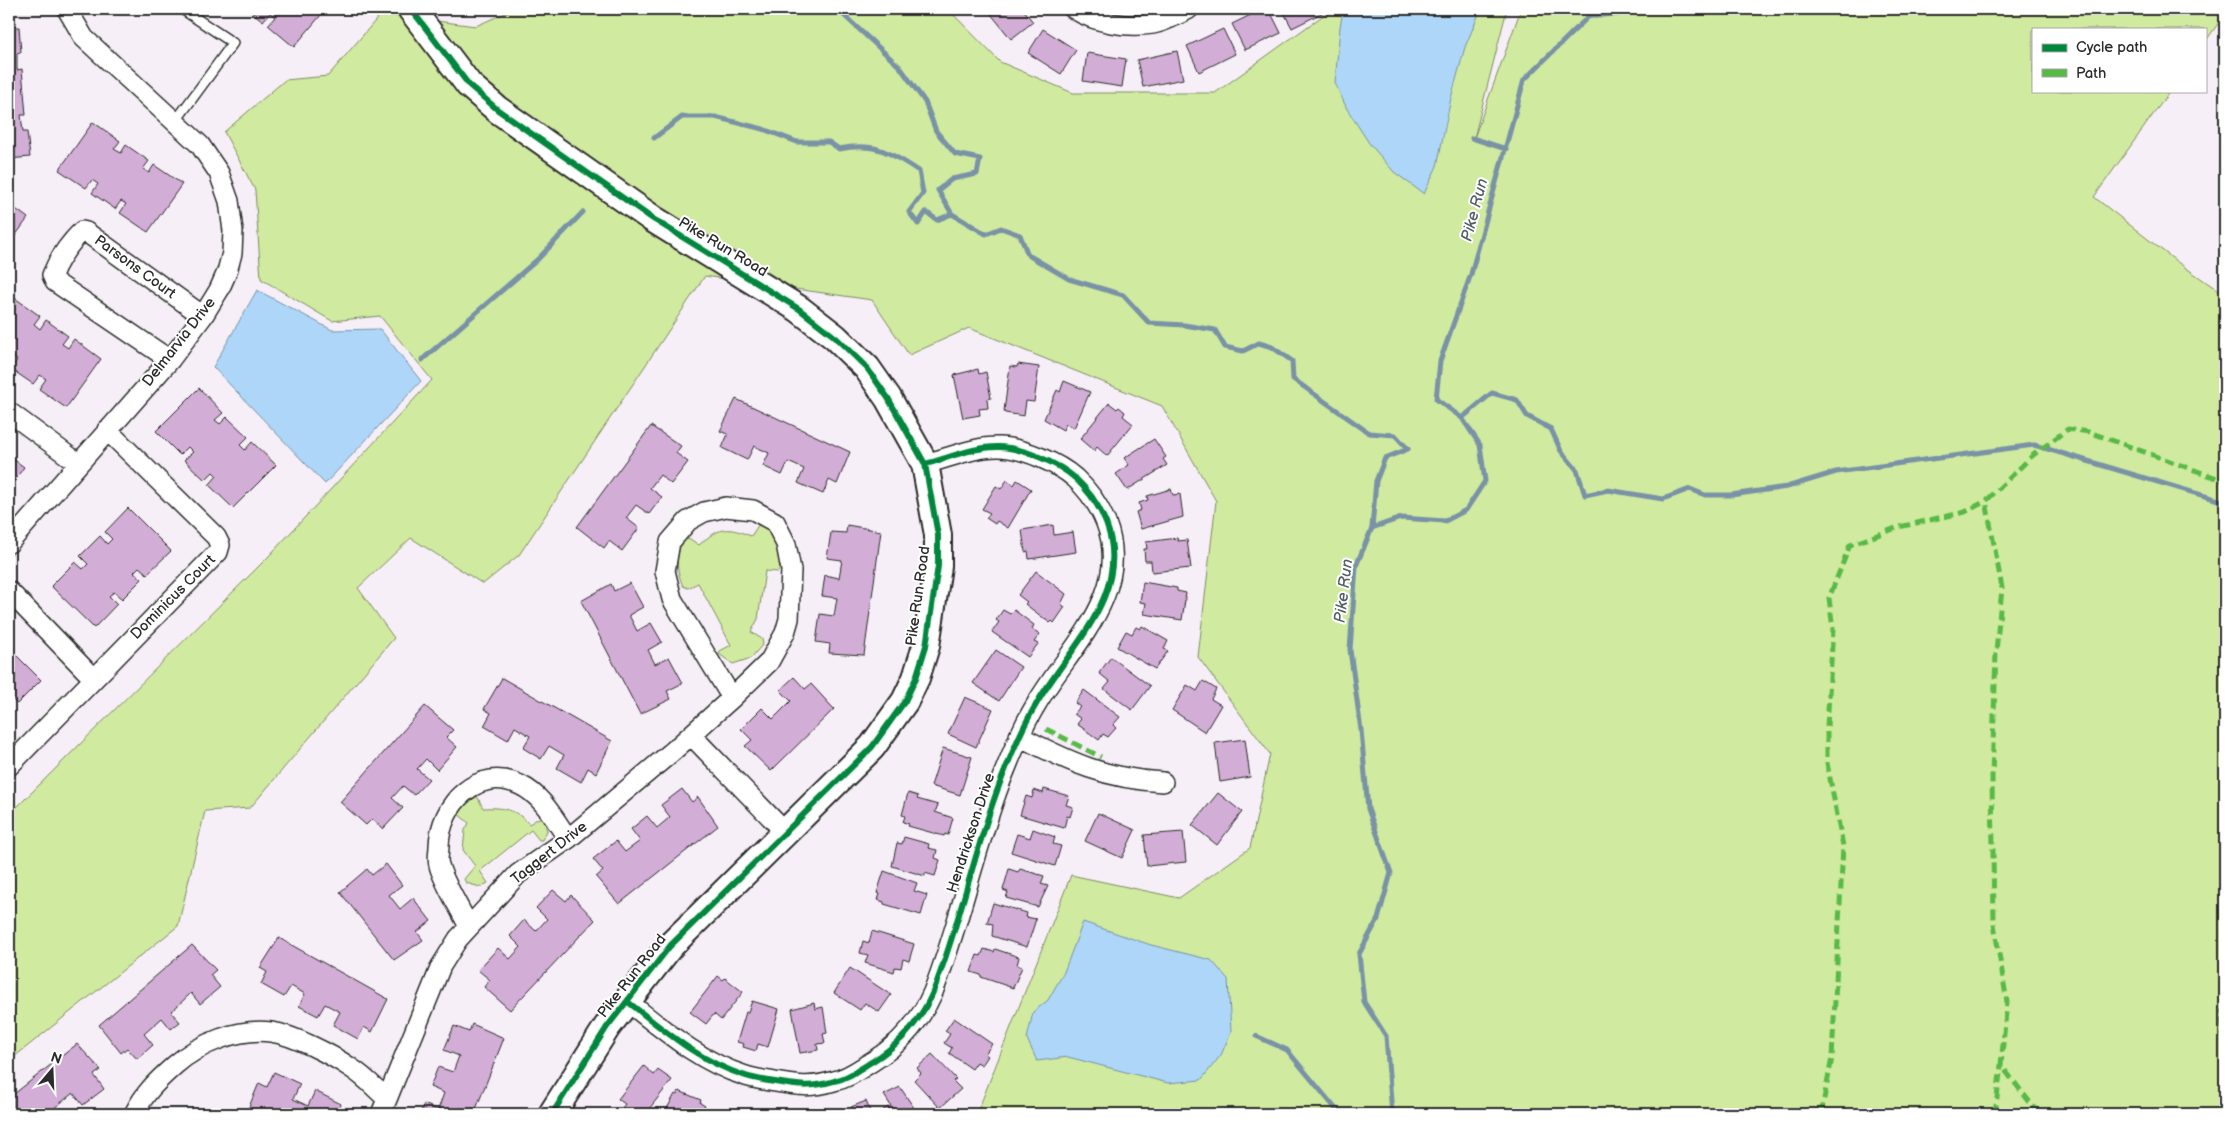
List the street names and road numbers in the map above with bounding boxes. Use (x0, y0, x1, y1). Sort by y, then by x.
street label: Pike Run Road (675, 213, 771, 281)
street label: Parsons Court (91, 231, 180, 303)
street label: Delmarvia Drive (138, 294, 220, 390)
street label: Pike Run Road (902, 545, 934, 647)
street label: Dominicus Court (126, 550, 220, 644)
street label: Hendrickson Drive (943, 771, 999, 895)
street label: Taggert Drive (507, 817, 591, 889)
street label: Pike Run Road (593, 930, 671, 1022)

